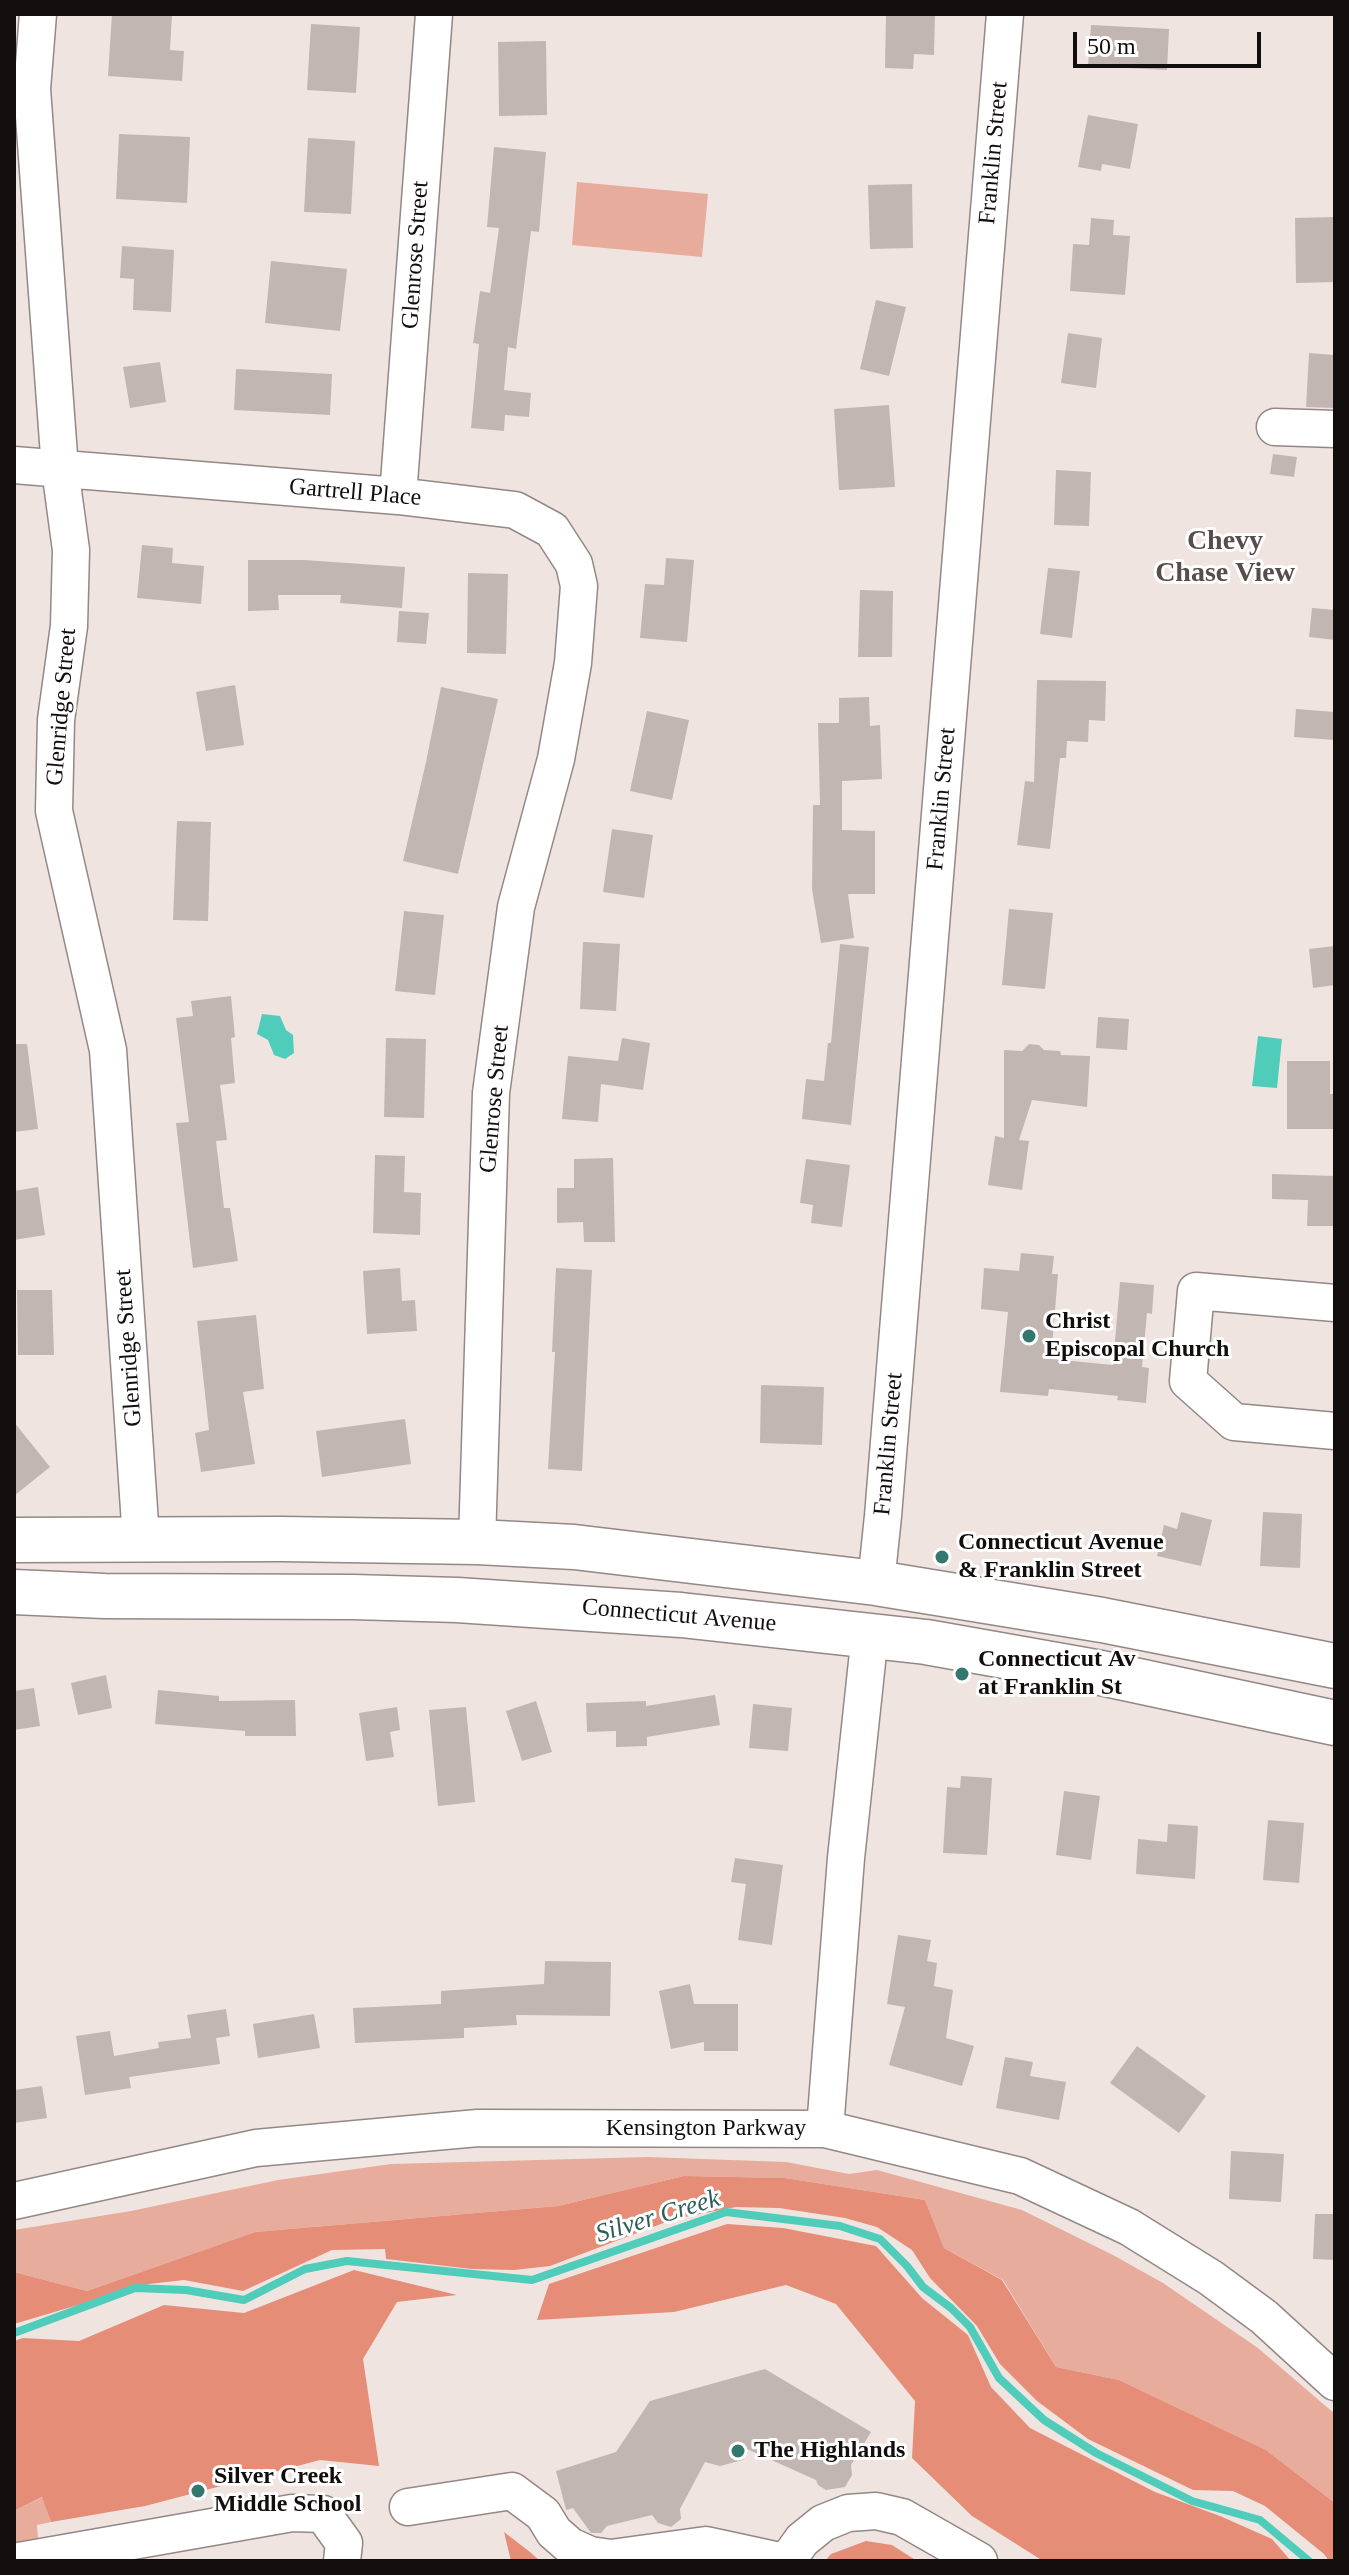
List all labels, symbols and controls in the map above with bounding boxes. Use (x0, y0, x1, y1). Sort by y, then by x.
scale bar (1077, 16, 1265, 66)
text: 50 m (1087, 33, 1136, 59)
street label: Franklin Street (973, 80, 1015, 226)
street label: Glenrose Street (396, 180, 436, 330)
street label: Gartrell Place (288, 473, 422, 513)
district label: Chevy Chase View (1155, 525, 1295, 591)
street label: Glenridge Street (41, 627, 83, 787)
street label: Franklin Street (921, 726, 963, 872)
street label: Glenrose Street (474, 1024, 516, 1174)
street label: Glenridge Street (109, 1268, 149, 1428)
place label: Christ Episcopal Church (1045, 1308, 1229, 1364)
marker: Christ Episcopal Church (1020, 1327, 1038, 1345)
street label: Franklin Street (868, 1371, 910, 1517)
place label: Connecticut Avenue & Franklin Street (958, 1529, 1164, 1585)
marker: Connecticut Avenue & Franklin Street (933, 1548, 951, 1566)
street label: Connecticut Avenue (581, 1593, 777, 1639)
place label: Connecticut Av at Franklin St (978, 1646, 1136, 1702)
marker: Connecticut Av at Franklin St (953, 1665, 971, 1683)
street label: Kensington Parkway (606, 2115, 806, 2143)
water label: Silver Creek (592, 2183, 724, 2251)
place label: The Highlands (754, 2437, 905, 2465)
marker: The Highlands (729, 2442, 747, 2460)
place label: Silver Creek Middle School (214, 2463, 361, 2519)
marker: Silver Creek Middle School (189, 2482, 207, 2500)

